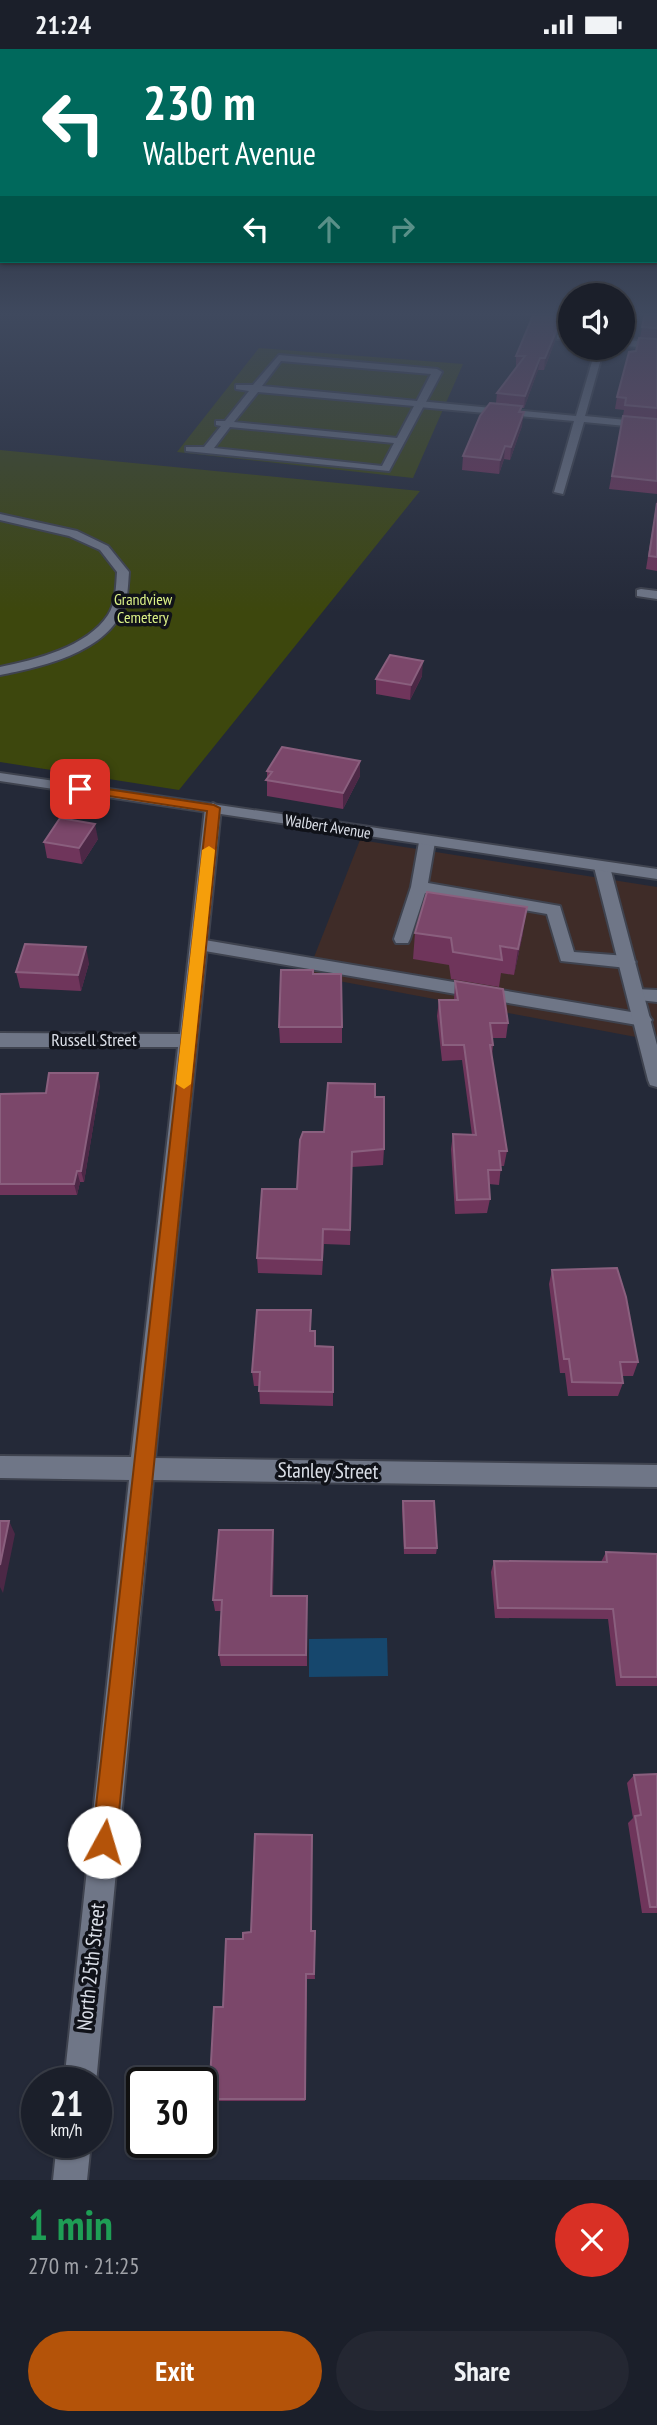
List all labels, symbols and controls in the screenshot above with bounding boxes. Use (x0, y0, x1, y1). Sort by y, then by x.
text: 21:24 (35, 8, 91, 41)
text: 230 m (143, 70, 256, 134)
icon: left (28, 77, 119, 168)
text: Walbert Avenue (143, 132, 316, 174)
icon: left (237, 210, 275, 248)
icon: ahead (310, 210, 348, 248)
icon: right (383, 210, 421, 248)
map controls (558, 283, 635, 360)
button: sound (558, 283, 635, 360)
park label: Grandview Cemetery (114, 589, 173, 627)
pin (50, 759, 110, 819)
icon: arrive (61, 770, 99, 808)
street label: Walbert Avenue (284, 809, 372, 843)
street label: Russell Street (51, 1028, 137, 1051)
street label: Stanley Street (277, 1456, 379, 1485)
position arrow (67, 1805, 141, 1879)
street label: North 25th Street (70, 1902, 111, 2032)
speed limit sign: 30 (126, 2067, 217, 2158)
text: 21 (50, 2080, 83, 2126)
text: km/h (51, 2118, 82, 2141)
text: 1 min (28, 2197, 113, 2252)
button: close (555, 2203, 629, 2277)
text: 270 m · 21:25 (28, 2251, 140, 2280)
button: Exit (28, 2331, 322, 2411)
button: Share (336, 2331, 629, 2411)

